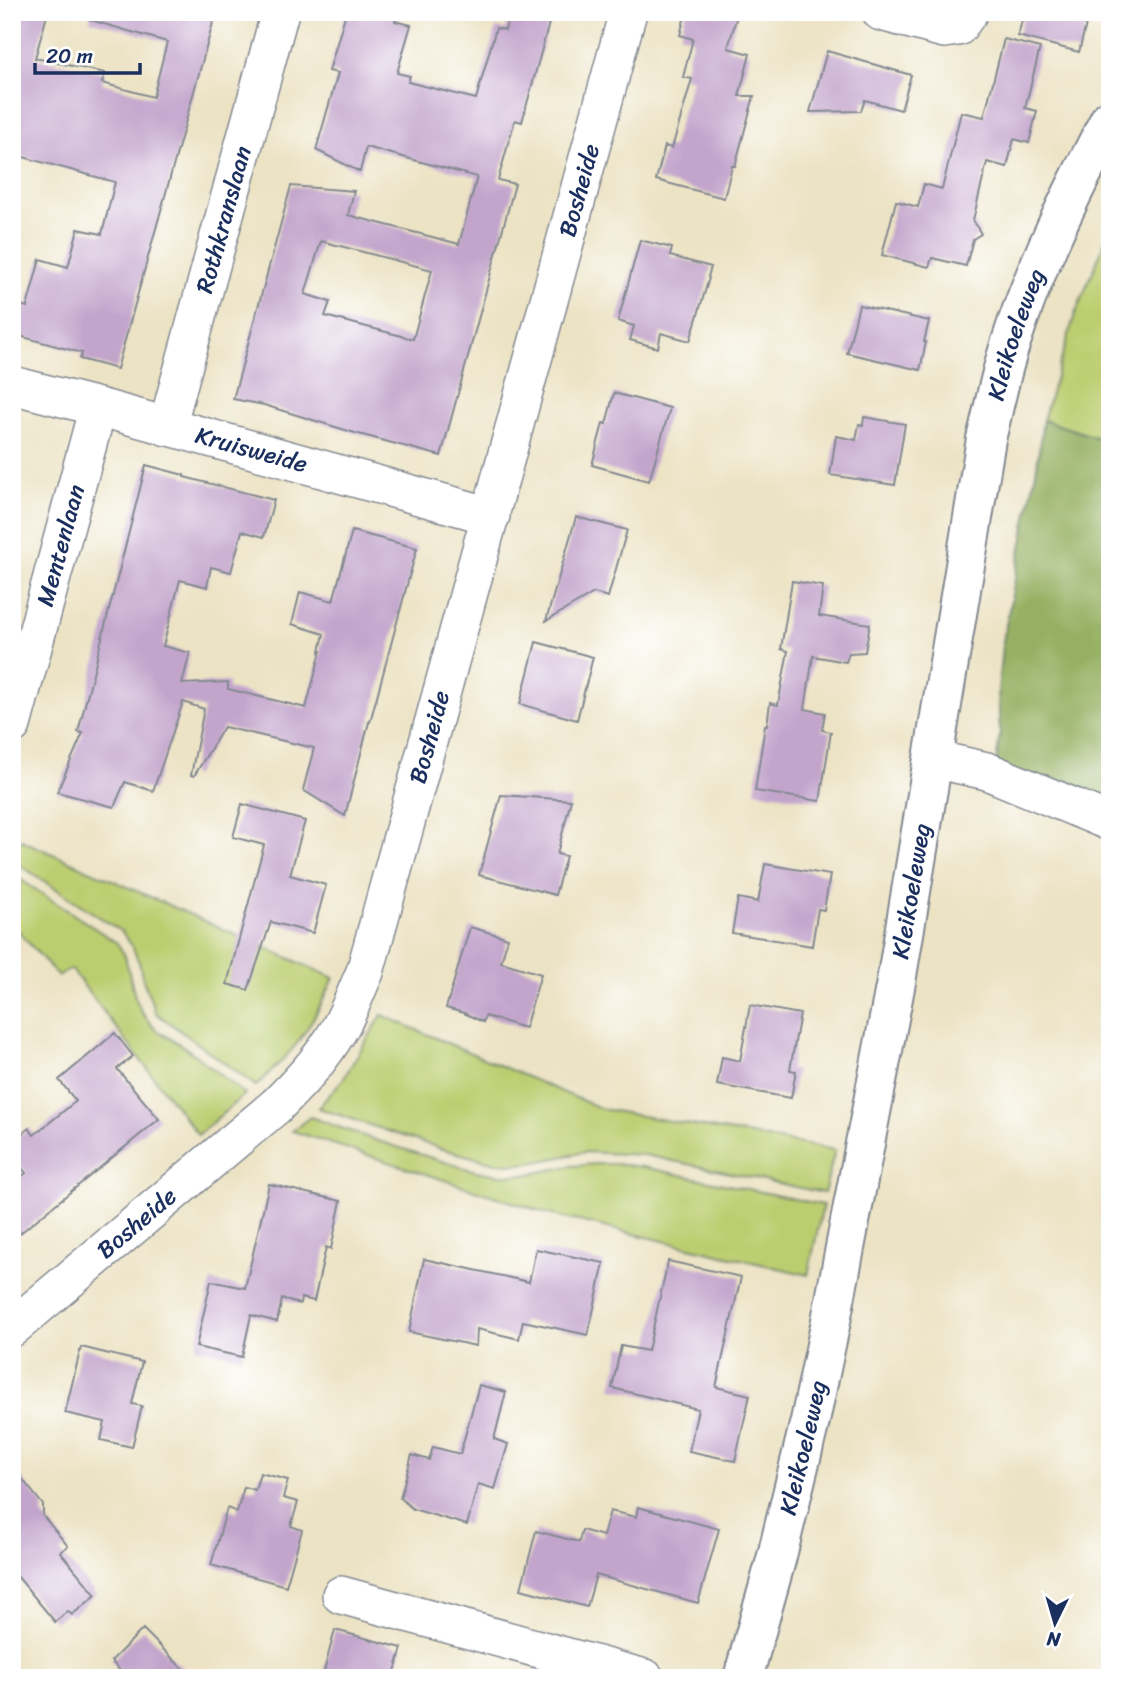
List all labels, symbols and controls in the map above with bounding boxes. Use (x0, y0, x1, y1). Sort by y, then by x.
scale bar (35, 32, 140, 76)
text: 20 m (46, 37, 93, 75)
street label: Bosheide (546, 139, 612, 242)
street label: Rothkranslaan (183, 141, 264, 298)
street label: Kleikoeleweg (975, 262, 1057, 405)
street label: Kruisweide (191, 414, 312, 485)
street label: Mentenlaan (24, 480, 97, 611)
street label: Bosheide (397, 686, 462, 788)
street label: Kleikoeleweg (879, 820, 943, 962)
street label: Bosheide (87, 1176, 187, 1270)
street label: Kleikoeleweg (767, 1377, 839, 1519)
north arrow (1020, 1588, 1090, 1658)
text: N (1045, 1622, 1063, 1657)

